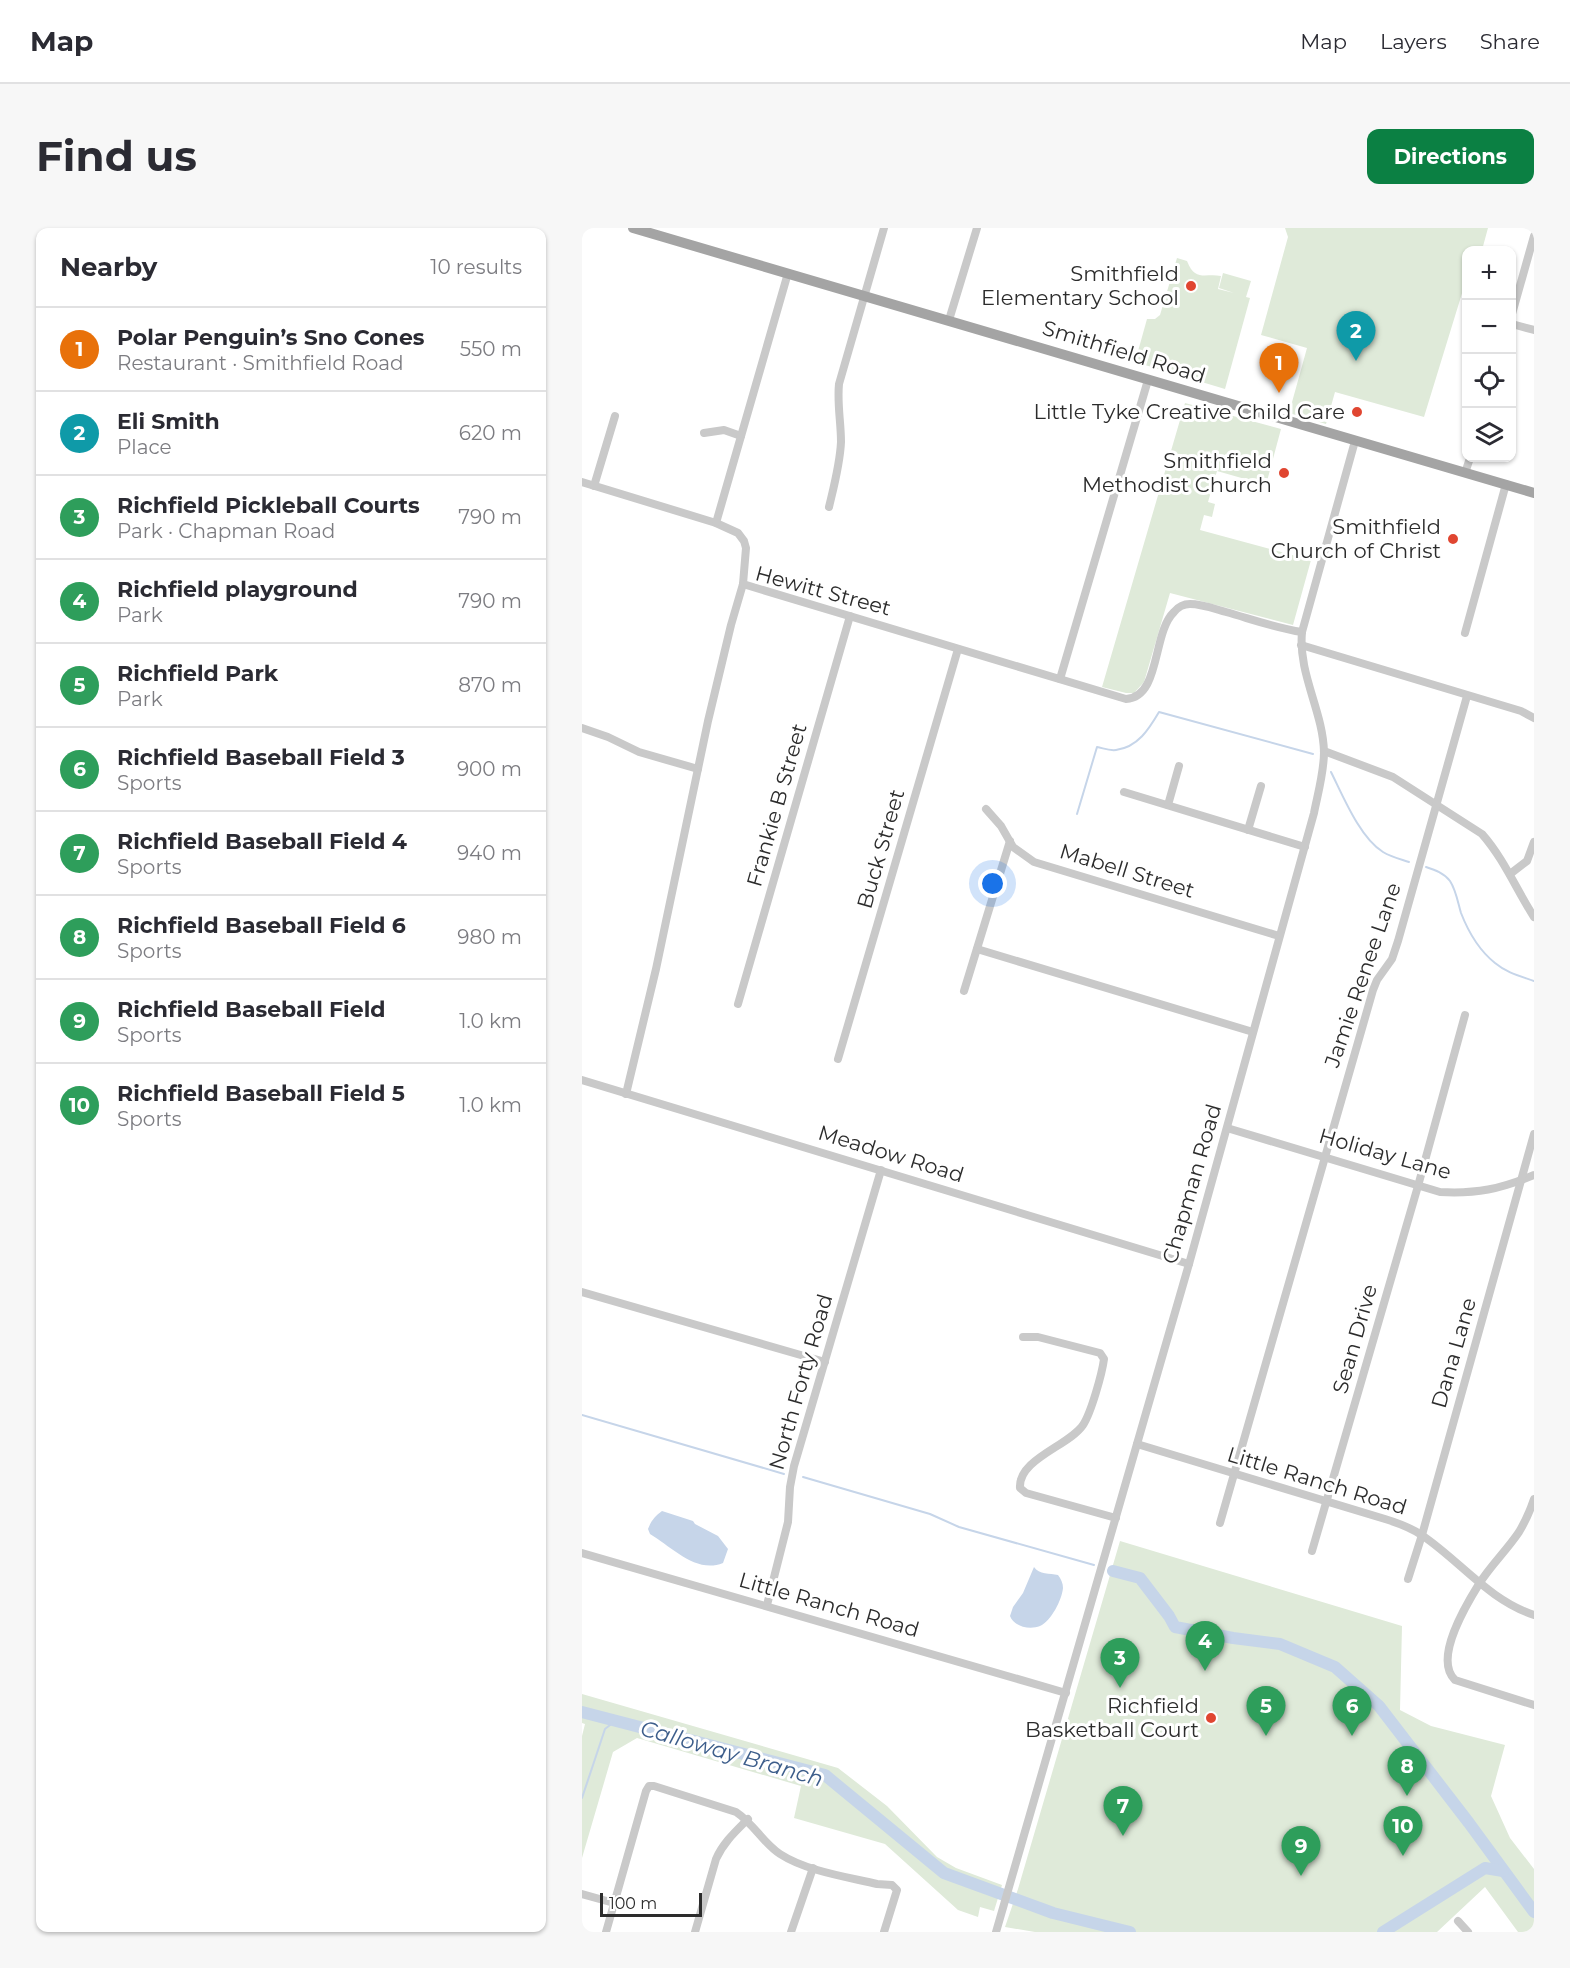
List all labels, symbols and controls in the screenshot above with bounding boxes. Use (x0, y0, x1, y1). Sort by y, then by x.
text: Map (30, 24, 93, 58)
text: Map (1300, 29, 1347, 54)
text: Layers (1380, 29, 1447, 54)
text: Share (1480, 29, 1540, 54)
button: Directions (1367, 129, 1534, 184)
text: Find us (36, 130, 197, 182)
map controls (1462, 246, 1516, 462)
button: + (1462, 246, 1516, 300)
text: Nearby (60, 251, 157, 283)
text: 10 results (430, 255, 522, 279)
place label: Smithfield Elementary School (981, 261, 1179, 310)
marker: Smithfield Elementary School (1184, 279, 1198, 293)
button: − (1462, 300, 1516, 354)
pin: 2 (1336, 312, 1376, 361)
street label: Smithfield Road (1040, 315, 1209, 388)
text: Polar Penguin’s Sno Cones (117, 324, 424, 351)
text: 1 (76, 337, 83, 361)
text: 550 m (460, 337, 522, 361)
pin: 1 (1260, 344, 1298, 393)
text: Restaurant · Smithfield Road (117, 351, 404, 375)
button: locate (1462, 354, 1516, 408)
place label: Little Tyke Creative Child Care (1034, 399, 1345, 424)
marker: Little Tyke Creative Child Care (1350, 405, 1364, 419)
text: Eli Smith (117, 408, 220, 435)
button: layers (1462, 408, 1516, 462)
text: 2 (74, 421, 85, 445)
text: 620 m (459, 421, 522, 445)
text: Place (117, 435, 172, 459)
place label: Smithfield Methodist Church (1082, 448, 1272, 497)
marker: Smithfield Methodist Church (1277, 466, 1291, 480)
text: Richfield Pickleball Courts (117, 492, 420, 519)
text: 3 (74, 505, 85, 529)
text: 790 m (458, 505, 522, 529)
place label: Smithfield Church of Christ (1271, 514, 1441, 563)
text: Park · Chapman Road (117, 519, 335, 543)
marker: Smithfield Church of Christ (1446, 532, 1460, 546)
street label: Hewitt Street (753, 560, 894, 621)
text: Richfield playground (117, 576, 358, 603)
text: 4 (73, 589, 86, 613)
text: 790 m (458, 589, 522, 613)
text: Park (117, 603, 163, 627)
text: Richfield Park (117, 660, 278, 687)
text: 5 (74, 673, 85, 697)
text: 870 m (458, 673, 522, 697)
text: Park (117, 687, 163, 711)
street label: Frankie B Street (741, 720, 812, 889)
text: Richfield Baseball Field 3 (117, 744, 405, 771)
text: 6 (73, 757, 86, 781)
text: 900 m (457, 757, 522, 781)
text: Sports (117, 771, 182, 795)
street label: Buck Street (852, 786, 910, 912)
text: Richfield Baseball Field 4 (117, 828, 407, 855)
street label: Mabell Street (1057, 838, 1198, 903)
text: 7 (73, 841, 86, 865)
text: 940 m (457, 841, 522, 865)
text: Sports (117, 855, 182, 879)
your location (978, 869, 1007, 898)
street label: Jamie Renee Lane (1319, 879, 1406, 1071)
text: Richfield Baseball Field 6 (117, 912, 406, 939)
text: 8 (73, 925, 86, 949)
text: 980 m (457, 925, 522, 949)
text: Sports (117, 939, 182, 963)
text: Richfield Baseball Field (117, 996, 385, 1023)
text: 9 (73, 1009, 86, 1033)
text: 1.0 km (459, 1009, 522, 1033)
text: Sports (117, 1023, 182, 1047)
text: Richfield Baseball Field 5 (117, 1080, 405, 1107)
text: 10 (69, 1093, 90, 1117)
text: 1.0 km (459, 1093, 522, 1117)
street label: Chapman Road (1157, 1101, 1226, 1267)
text: Sports (117, 1107, 182, 1131)
street label: Meadow Road (815, 1120, 967, 1188)
street label: Holiday Lane (1316, 1123, 1454, 1184)
street label: Sean Drive (1327, 1281, 1382, 1396)
street label: North Forty Road (763, 1291, 838, 1473)
street label: Dana Lane (1426, 1295, 1481, 1411)
street label: Little Ranch Road (1224, 1441, 1410, 1520)
street label: Little Ranch Road (736, 1567, 922, 1642)
pin: 4 (1186, 1622, 1224, 1671)
pin: 3 (1100, 1638, 1140, 1688)
pin: 5 (1246, 1686, 1286, 1736)
pin: 6 (1332, 1686, 1372, 1736)
place label: Richfield Basketball Court (1025, 1693, 1199, 1742)
marker: Richfield Basketball Court (1204, 1711, 1218, 1725)
water label: Calloway Branch (637, 1714, 826, 1793)
pin: 8 (1388, 1746, 1426, 1796)
pin: 7 (1104, 1786, 1142, 1836)
pin: 10 (1384, 1806, 1422, 1856)
pin: 9 (1282, 1826, 1320, 1876)
scale bar (600, 1890, 702, 1918)
text: 100 m (609, 1894, 657, 1913)

